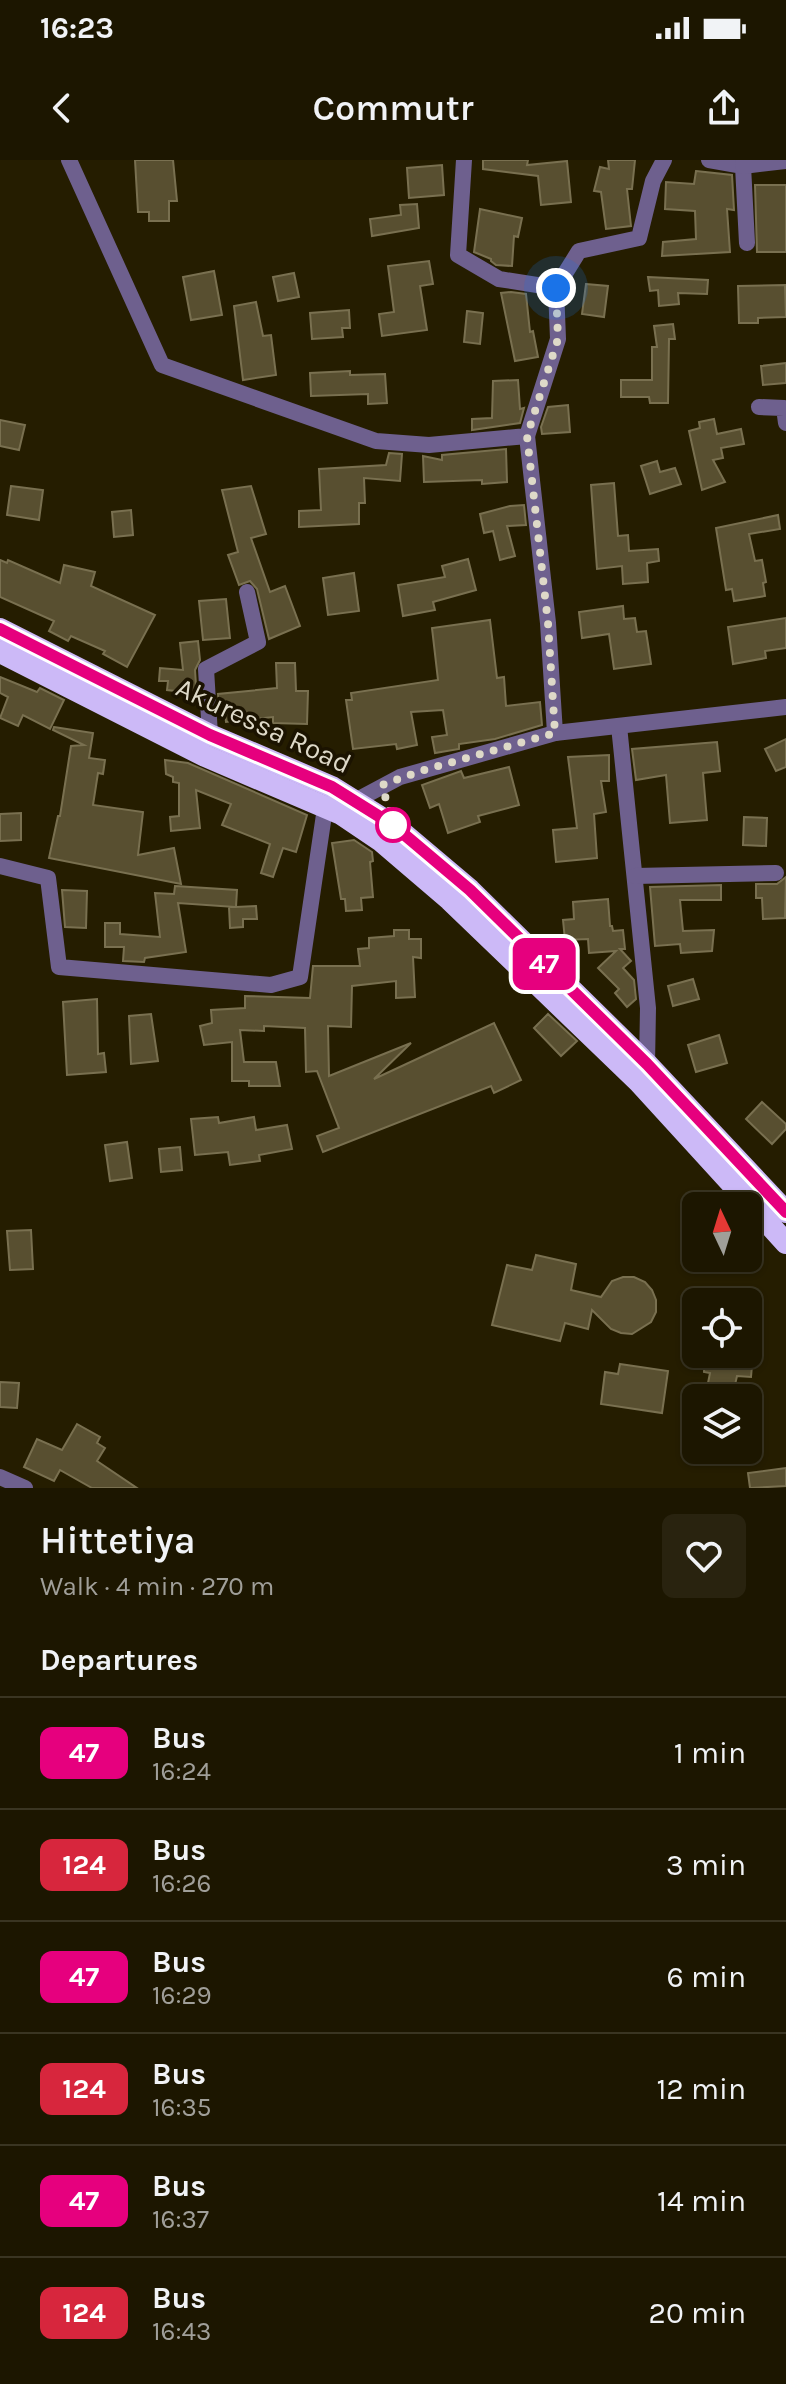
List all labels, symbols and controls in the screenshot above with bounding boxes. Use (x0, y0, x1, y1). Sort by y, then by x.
text: 16:23 (40, 10, 114, 46)
icon: back (40, 86, 84, 130)
icon: share (702, 86, 746, 130)
text: Commutr (312, 87, 474, 129)
your location (536, 268, 576, 308)
street label: Akuressa Road (171, 671, 357, 780)
unlabelled marker (376, 808, 410, 842)
line badge: 47 (508, 938, 580, 990)
text: 47 (529, 947, 559, 980)
north arrow (682, 1192, 762, 1272)
map controls (682, 1192, 762, 1464)
button: locate (682, 1288, 762, 1368)
button: layers (682, 1384, 762, 1464)
button: heart (662, 1514, 746, 1598)
text: Hittetiya (40, 1518, 196, 1563)
text: Walk · 4 min · 270 m (40, 1571, 274, 1602)
text: Departures (40, 1642, 198, 1678)
text: Bus (152, 1720, 206, 1756)
text: 1 min (674, 1735, 746, 1771)
text: 47 (69, 1736, 99, 1769)
text: 16:24 (152, 1756, 211, 1787)
text: Bus (152, 1832, 206, 1868)
text: 3 min (666, 1847, 746, 1883)
text: 124 (62, 1848, 106, 1881)
text: 16:26 (152, 1868, 211, 1899)
text: Bus (152, 1944, 206, 1980)
text: 6 min (667, 1959, 746, 1995)
text: 47 (69, 1960, 99, 1993)
text: 16:29 (152, 1980, 212, 2011)
text: Bus (152, 2056, 206, 2092)
text: 12 min (656, 2071, 746, 2107)
text: 124 (62, 2072, 106, 2105)
text: 16:35 (152, 2092, 212, 2123)
text: Bus (152, 2168, 206, 2204)
text: 14 min (657, 2183, 746, 2219)
text: 47 (69, 2184, 99, 2217)
text: 16:37 (152, 2204, 209, 2235)
text: Bus (152, 2280, 206, 2316)
text: 20 min (649, 2295, 746, 2331)
text: 124 (62, 2296, 106, 2329)
text: 16:43 (152, 2316, 211, 2347)

